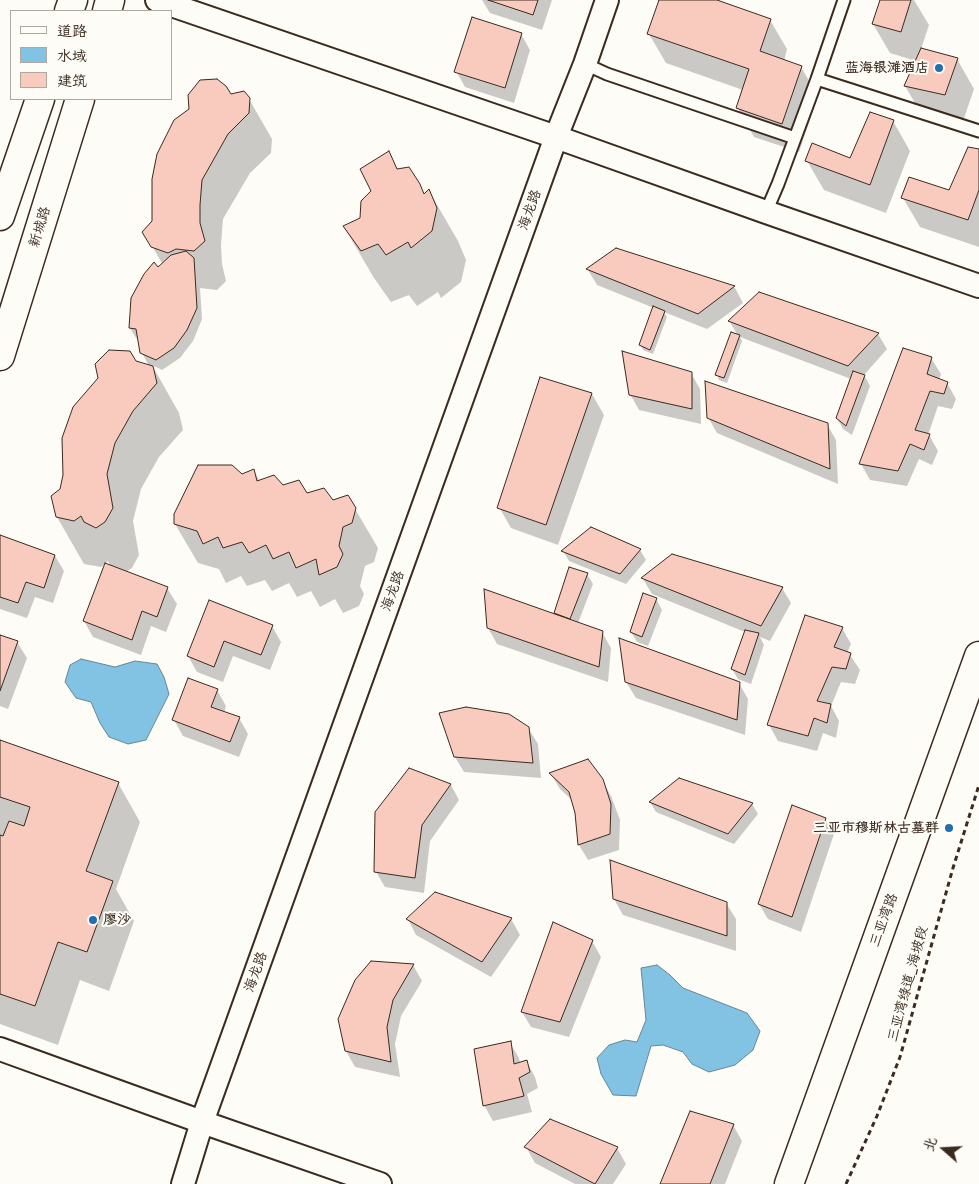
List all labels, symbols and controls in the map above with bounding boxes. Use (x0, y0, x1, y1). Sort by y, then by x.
legend (10, 10, 172, 100)
text: 道路 (57, 18, 87, 41)
text: 水域 (57, 43, 87, 66)
place label: 蓝海银滩酒店 (845, 60, 929, 76)
marker: 蓝海银滩酒店 (933, 62, 945, 74)
text: 建筑 (57, 68, 87, 91)
street label: 海龙路 (515, 187, 545, 233)
street label: 新城路 (26, 204, 54, 250)
street label: 海龙路 (378, 568, 408, 614)
place label: 三亚市穆斯林古墓群 (813, 820, 939, 836)
marker: 三亚市穆斯林古墓群 (943, 822, 955, 834)
street label: 三亚湾路 (867, 891, 901, 949)
place label: 廖沙 (103, 912, 131, 928)
marker: 廖沙 (87, 914, 99, 926)
street label: 三亚湾绿道_海坡段 (884, 924, 932, 1044)
street label: 海龙路 (241, 949, 271, 995)
north arrow (919, 1124, 969, 1174)
text: 北 (917, 1134, 942, 1154)

